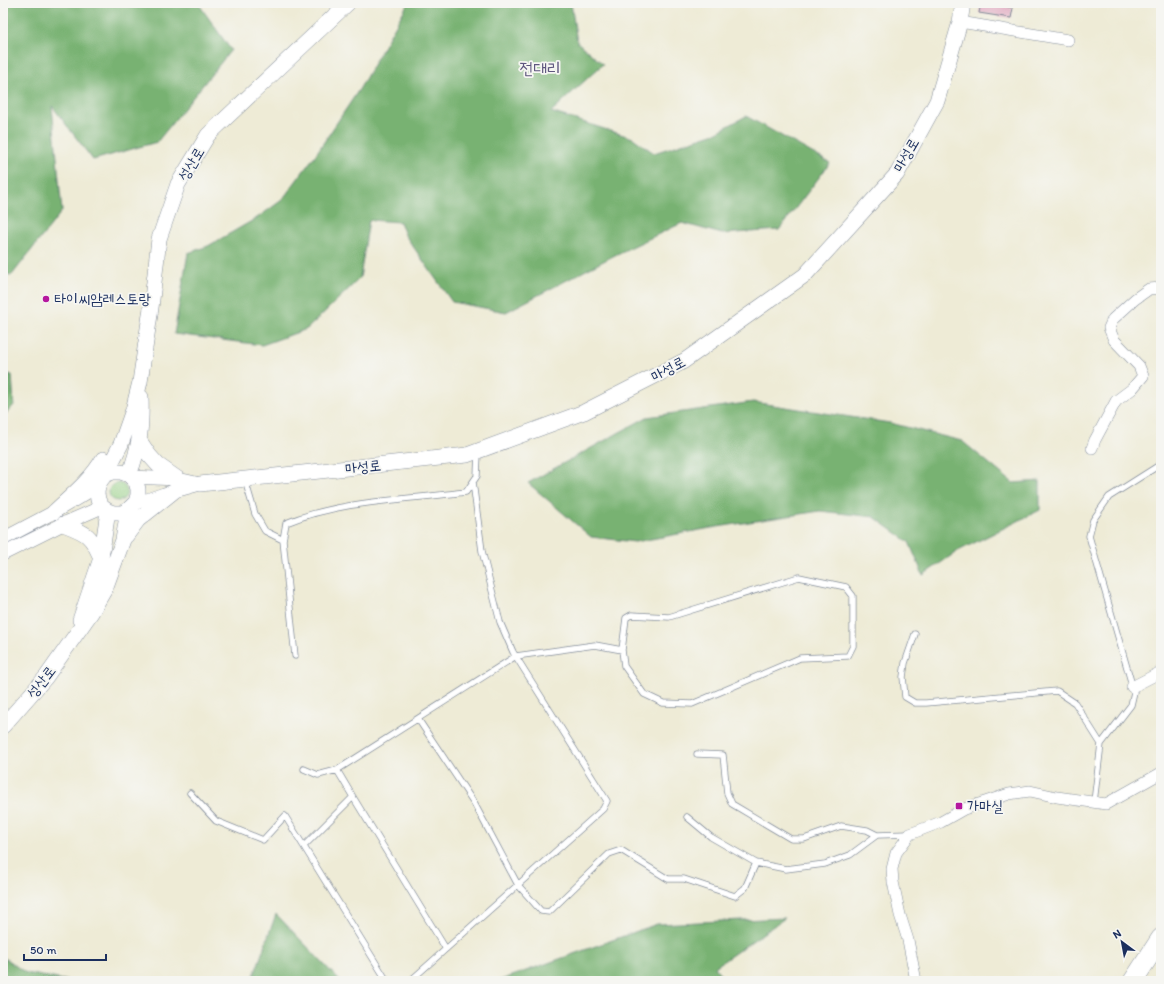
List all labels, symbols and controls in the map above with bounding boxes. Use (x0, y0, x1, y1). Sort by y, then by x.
district label: 전대리 (519, 58, 561, 78)
street label: 마성로 (889, 135, 923, 175)
street label: 성산로 (174, 144, 208, 184)
place label: 타이씨암레스토랑 (54, 290, 151, 308)
marker: 타이씨암레스토랑 (41, 294, 51, 304)
street label: 마성로 (648, 353, 688, 385)
street label: 마성로 (344, 456, 382, 478)
street label: 성산로 (23, 662, 59, 702)
place label: 가마실 (967, 797, 1003, 815)
marker: 가마실 (954, 801, 964, 811)
north arrow (1102, 922, 1142, 962)
text: N (1110, 926, 1124, 941)
scale bar (24, 936, 106, 962)
text: 50 m (30, 943, 56, 957)

